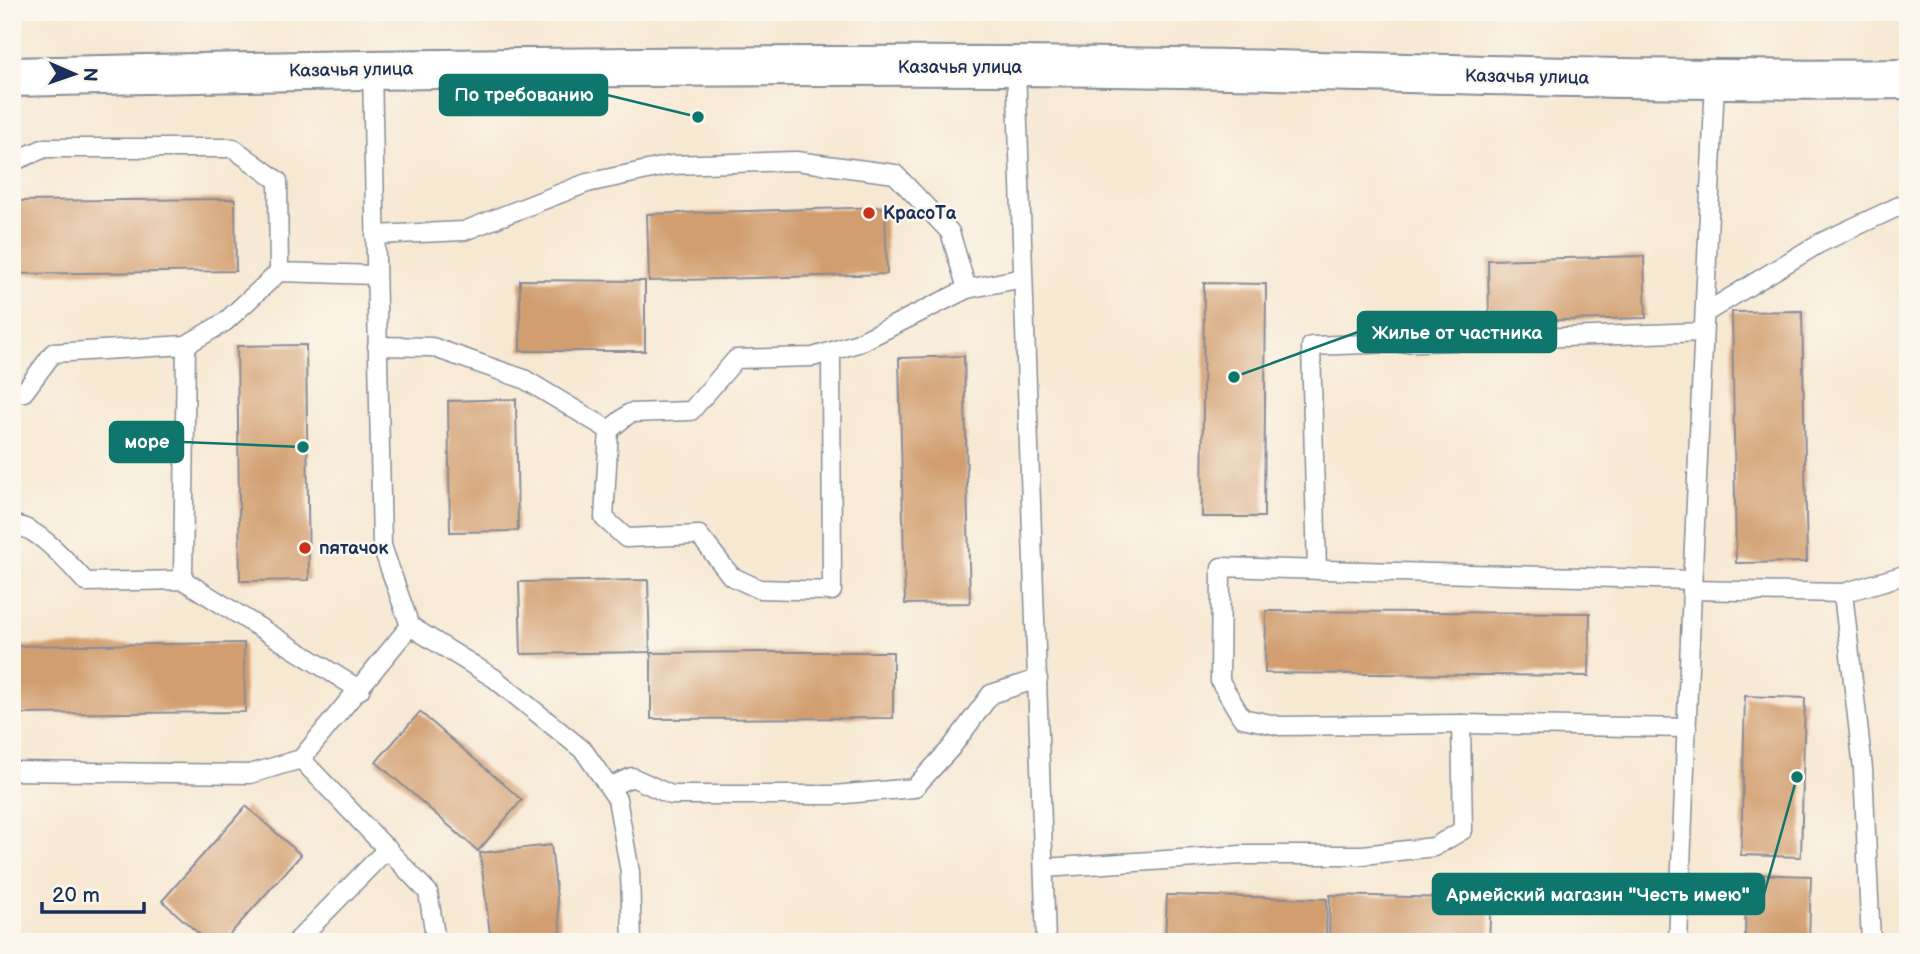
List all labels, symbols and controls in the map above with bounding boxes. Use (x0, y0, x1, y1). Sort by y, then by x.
north arrow (38, 38, 108, 108)
street label: Казачья улица (898, 57, 1023, 78)
street label: Казачья улица (289, 58, 414, 82)
street label: Казачья улица (1465, 65, 1590, 89)
text: N (78, 67, 101, 82)
callout: По требованию (440, 75, 607, 115)
text: По требованию (454, 84, 594, 107)
place label: КрасоТа (883, 203, 957, 224)
marker: КрасоТа (861, 205, 877, 221)
callout: Жилье от частника (1358, 312, 1556, 352)
text: Жилье от частника (1372, 322, 1543, 345)
callout: море (110, 422, 183, 462)
text: море (125, 431, 170, 454)
place label: пятачок (319, 538, 388, 559)
marker: пятачок (297, 540, 313, 556)
scale bar (42, 870, 144, 914)
callout: Армейский магазин "Честь имею" (1433, 874, 1764, 914)
text: 20 m (52, 883, 100, 908)
text: Армейский магазин "Честь имею" (1445, 884, 1750, 907)

